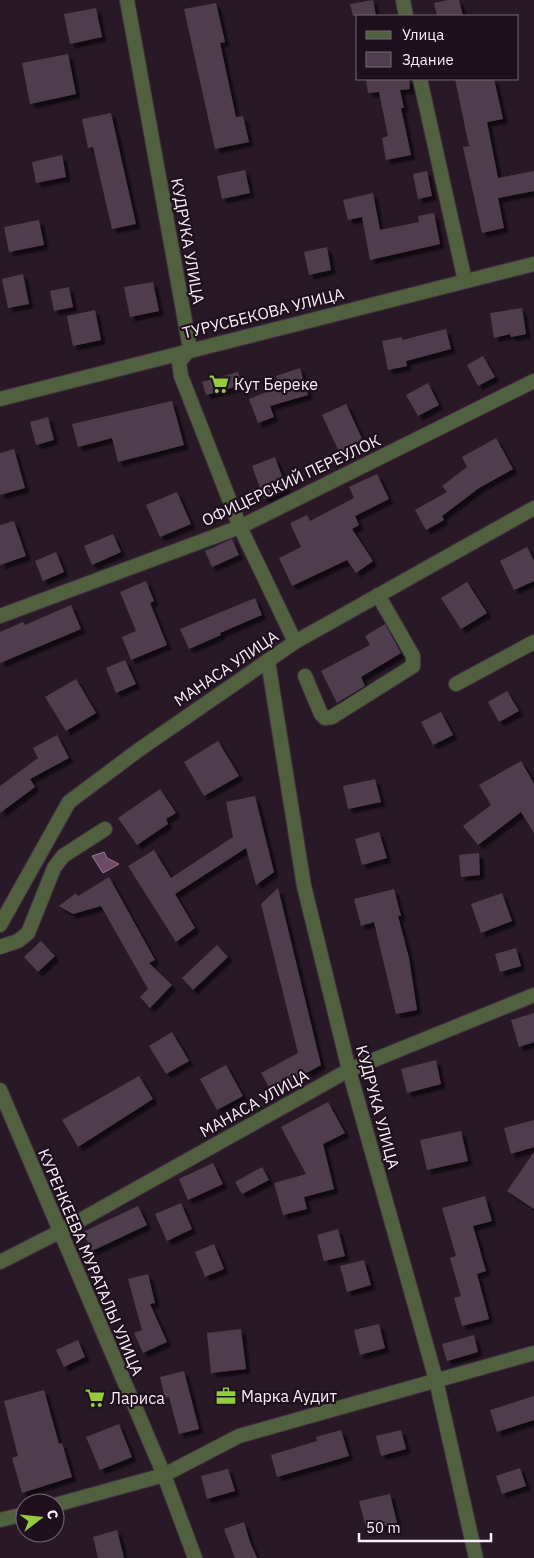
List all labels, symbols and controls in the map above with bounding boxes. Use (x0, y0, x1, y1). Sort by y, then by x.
legend (356, 15, 519, 80)
text: Улица (402, 25, 444, 44)
text: Здание (402, 50, 454, 69)
street label: КУДРУКА УЛИЦА (167, 176, 209, 306)
street label: ТУРУСБЕКОВА УЛИЦА (180, 283, 346, 343)
supermarket icon: Кут Береке (208, 373, 230, 395)
place label: Кут Береке (234, 374, 318, 394)
street label: ОФИЦЕРСКИЙ ПЕРЕУЛОК (198, 430, 384, 530)
street label: МАНАСА УЛИЦА (170, 626, 282, 710)
street label: КУДРУКА УЛИЦА (352, 1043, 404, 1171)
street label: МАНАСА УЛИЦА (196, 1065, 312, 1141)
street label: КУРЕНКЕЕВА МУРАТАЛЫ УЛИЦА (34, 1145, 148, 1379)
office icon: Марка Аудит (215, 1385, 237, 1407)
place label: Марка Аудит (241, 1386, 337, 1406)
supermarket icon: Лариса (84, 1387, 106, 1409)
place label: Лариса (110, 1388, 165, 1408)
north arrow (15, 1493, 65, 1543)
text: С (43, 1508, 62, 1521)
scale bar (359, 1510, 492, 1542)
text: 50 m (366, 1518, 401, 1537)

